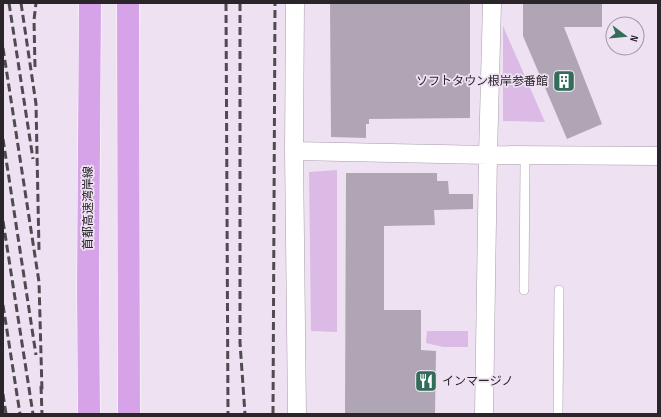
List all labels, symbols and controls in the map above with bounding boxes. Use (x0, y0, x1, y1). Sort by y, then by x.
north arrow (605, 16, 645, 56)
text: N (627, 34, 641, 43)
building icon: ソフトタウン根岸参番館 (551, 68, 577, 94)
place label: ソフトタウン根岸参番館 (416, 74, 548, 89)
street label: 首都高速湾岸線 (81, 166, 96, 250)
restaurant icon: インマージノ (413, 368, 439, 394)
place label: インマージノ (442, 374, 514, 389)

